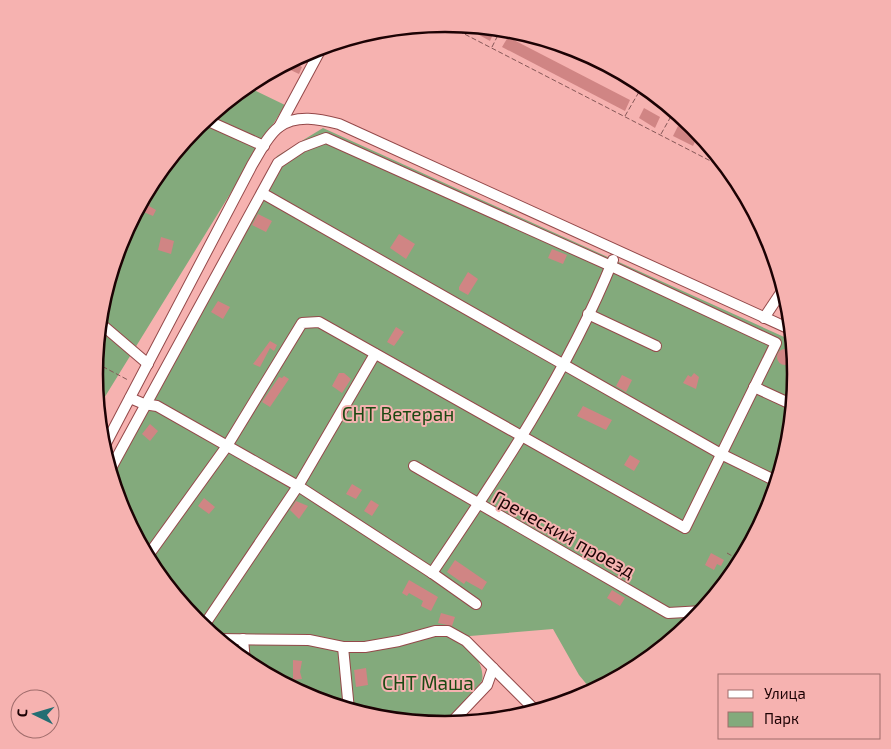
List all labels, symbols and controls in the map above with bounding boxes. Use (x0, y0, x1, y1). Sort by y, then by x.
park label: СНТ Ветеран (342, 402, 454, 425)
street label: Греческий проезд (489, 485, 639, 582)
park label: СНТ Маша (382, 671, 474, 694)
legend (718, 674, 881, 739)
text: Улица (764, 684, 806, 702)
north arrow (10, 689, 60, 739)
text: С (13, 708, 30, 718)
text: Парк (764, 709, 799, 727)

